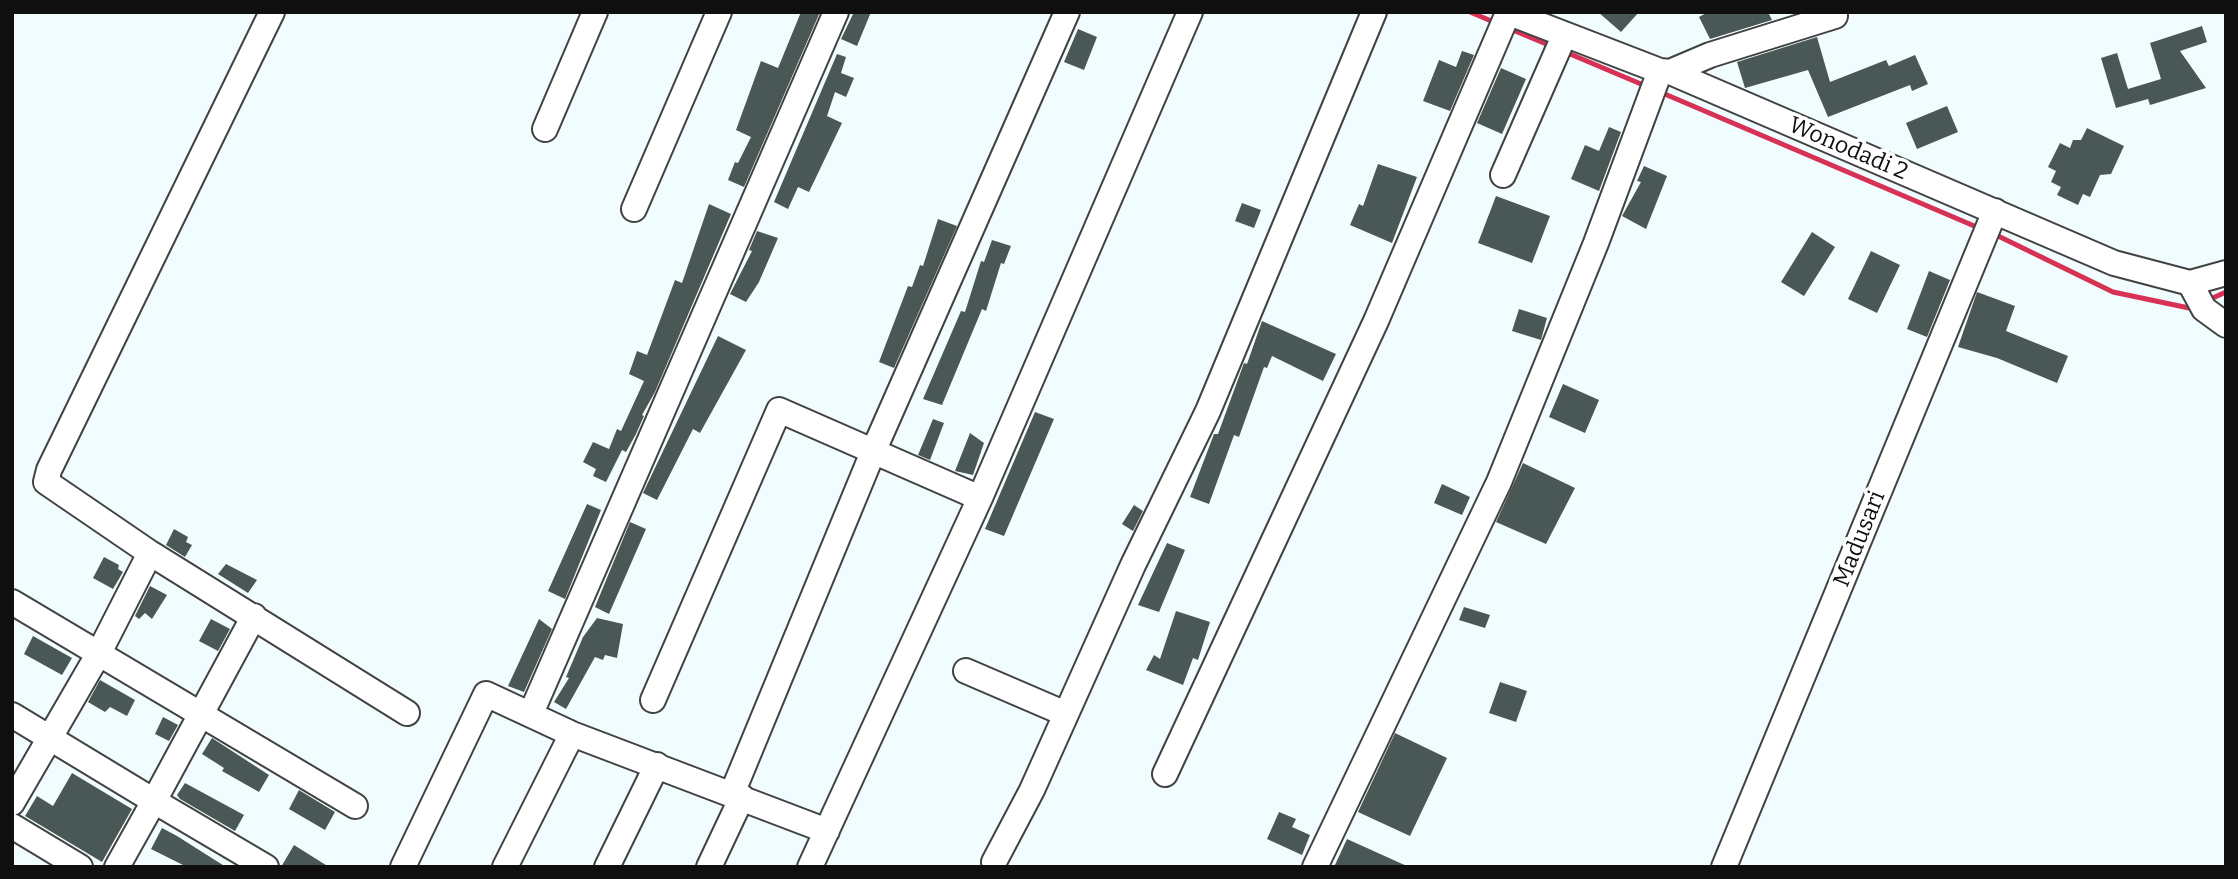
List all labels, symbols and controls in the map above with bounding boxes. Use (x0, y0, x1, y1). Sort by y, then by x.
street label: Wonodadi 2 (1784, 112, 1912, 186)
street label: Madusari (1828, 487, 1892, 591)

